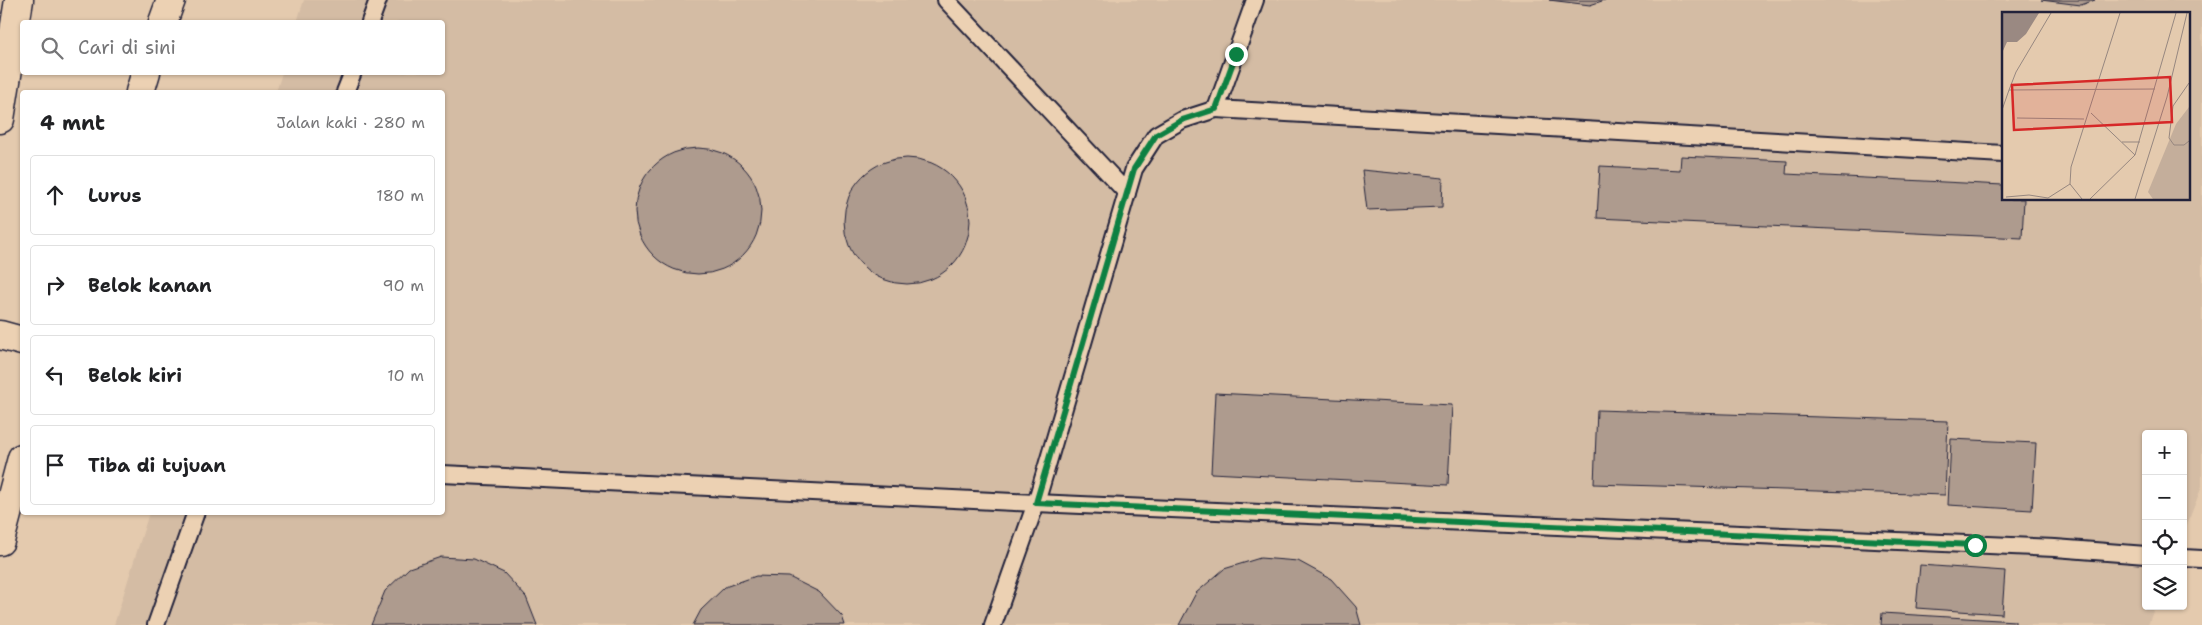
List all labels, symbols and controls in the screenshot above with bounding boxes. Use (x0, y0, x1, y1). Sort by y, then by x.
inset map (2002, 12, 2190, 200)
search box (20, 20, 445, 75)
icon: search (38, 34, 66, 62)
text: Cari di sini (78, 35, 176, 60)
route end (1225, 43, 1248, 66)
text: 4 mnt (40, 109, 105, 137)
text: Jalan kaki · 280 m (276, 112, 425, 133)
icon: ahead (41, 181, 69, 209)
text: Lurus (88, 183, 142, 208)
text: 180 m (376, 185, 424, 206)
icon: right (41, 271, 69, 299)
text: Belok kanan (88, 273, 212, 298)
text: 90 m (383, 275, 424, 296)
icon: left (41, 361, 69, 389)
text: Belok kiri (88, 363, 182, 388)
text: 10 m (387, 365, 424, 386)
map controls (2142, 430, 2187, 610)
button: + (2142, 430, 2187, 475)
icon: arrive (41, 451, 69, 479)
text: Tiba di tujuan (88, 453, 226, 478)
button: − (2142, 475, 2187, 520)
button: locate (2142, 520, 2187, 565)
route start (1964, 534, 1987, 557)
button: layers (2142, 565, 2187, 610)

